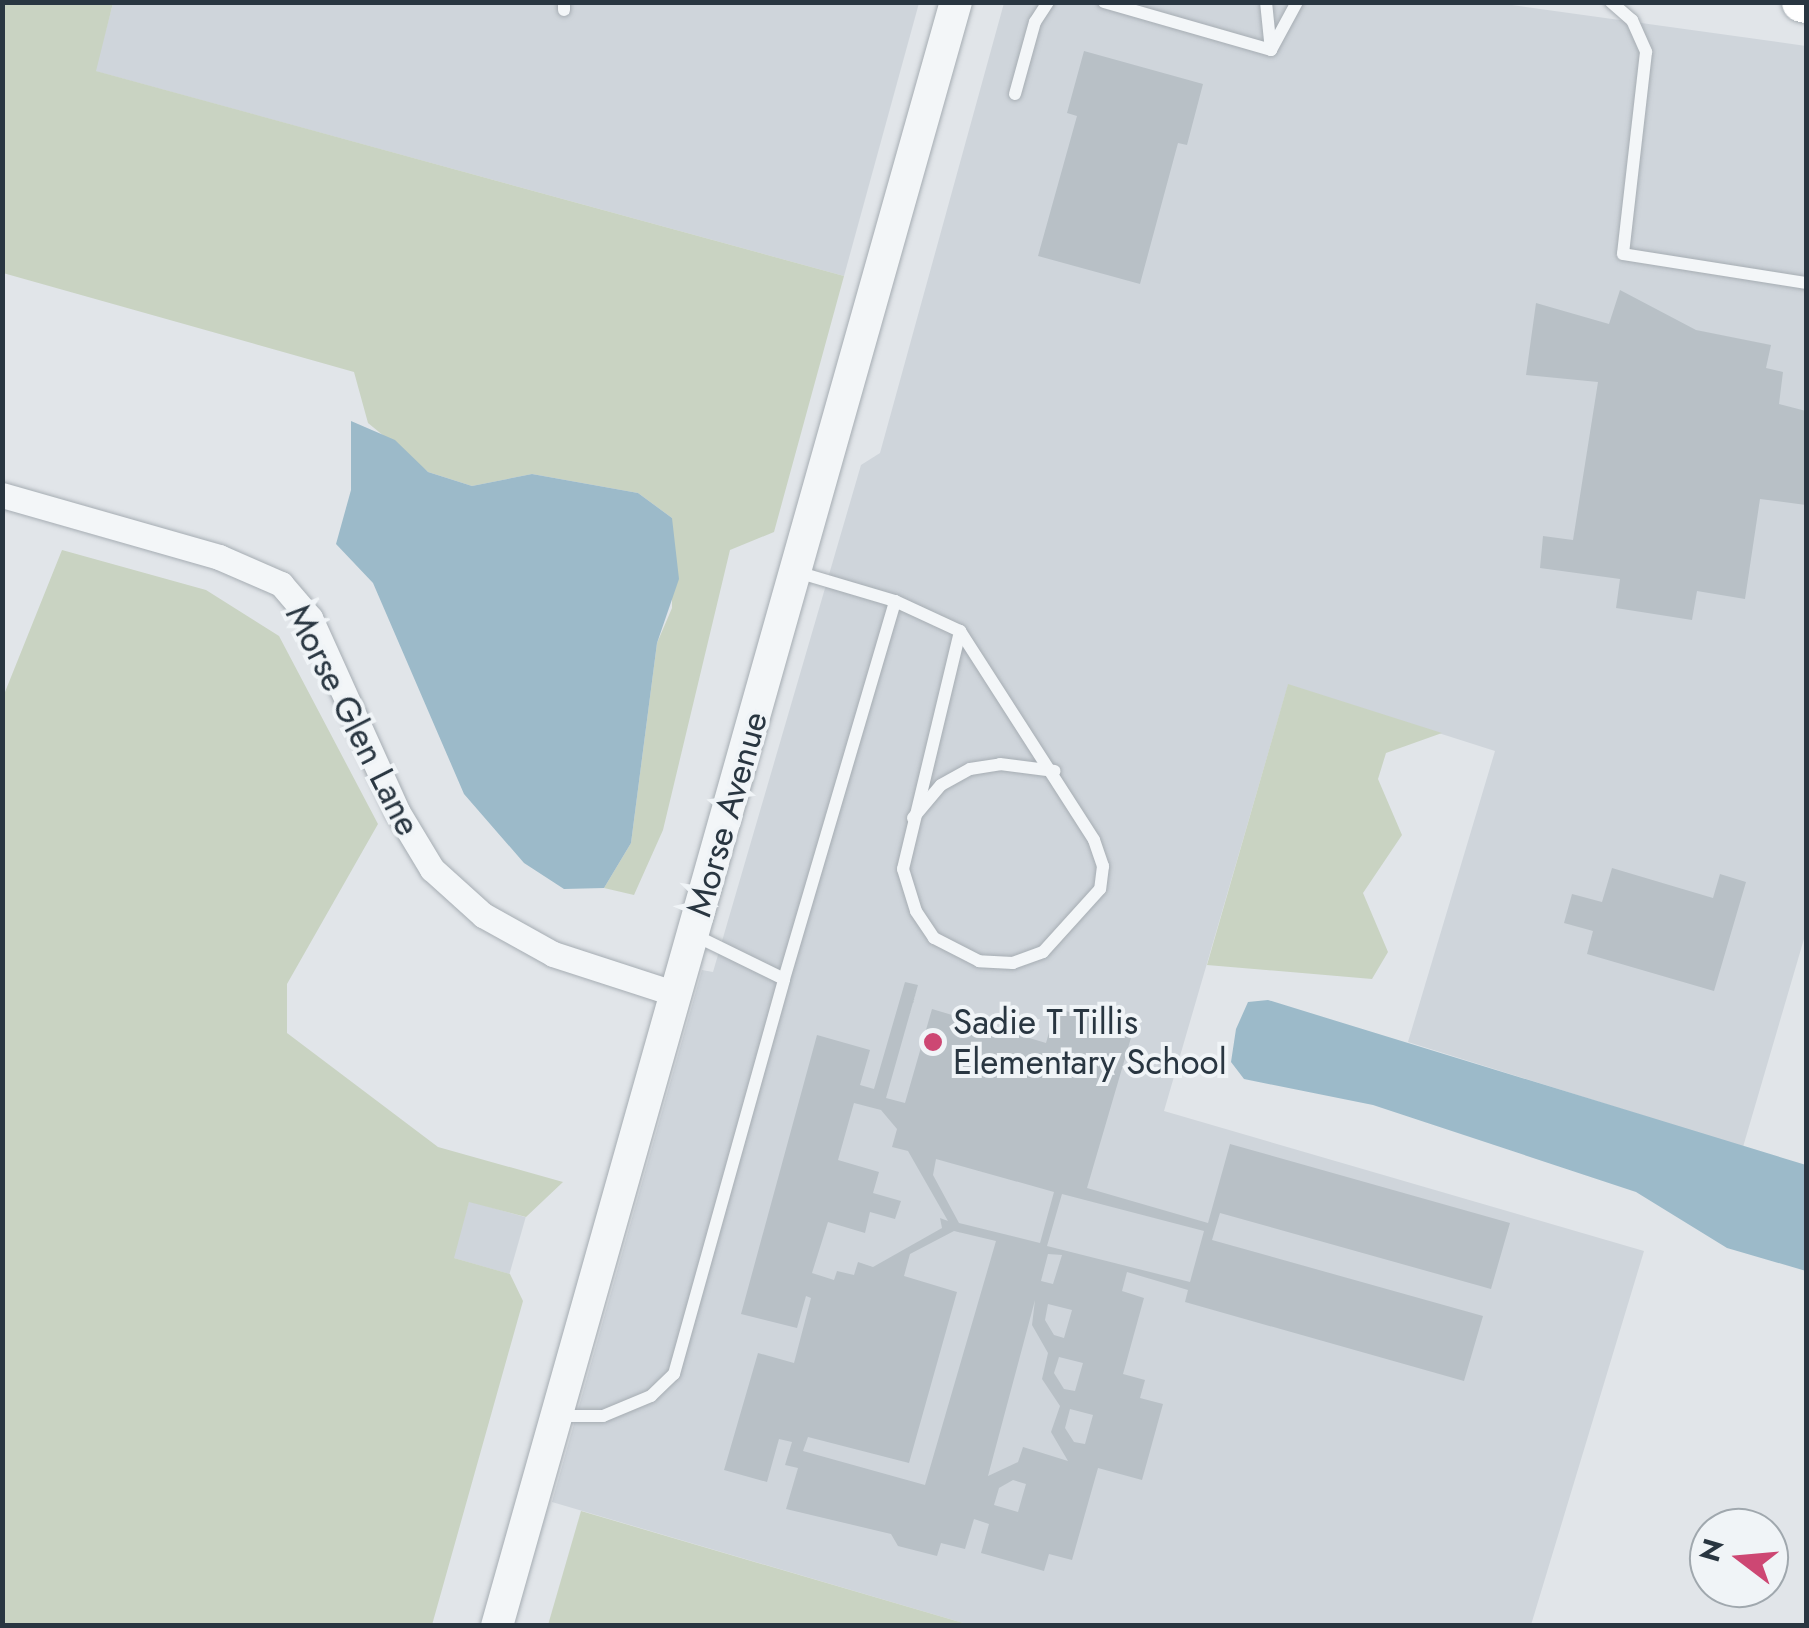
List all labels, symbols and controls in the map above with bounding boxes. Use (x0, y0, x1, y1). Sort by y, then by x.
street label: Morse Glen Lane (277, 598, 429, 842)
street label: Morse Avenue (678, 707, 776, 921)
place label: Sadie T Tillis Elementary School (953, 1001, 1227, 1083)
marker: Sadie T Tillis Elementary School (922, 1031, 944, 1053)
north arrow (1689, 1508, 1789, 1608)
text: N (1689, 1534, 1734, 1566)

